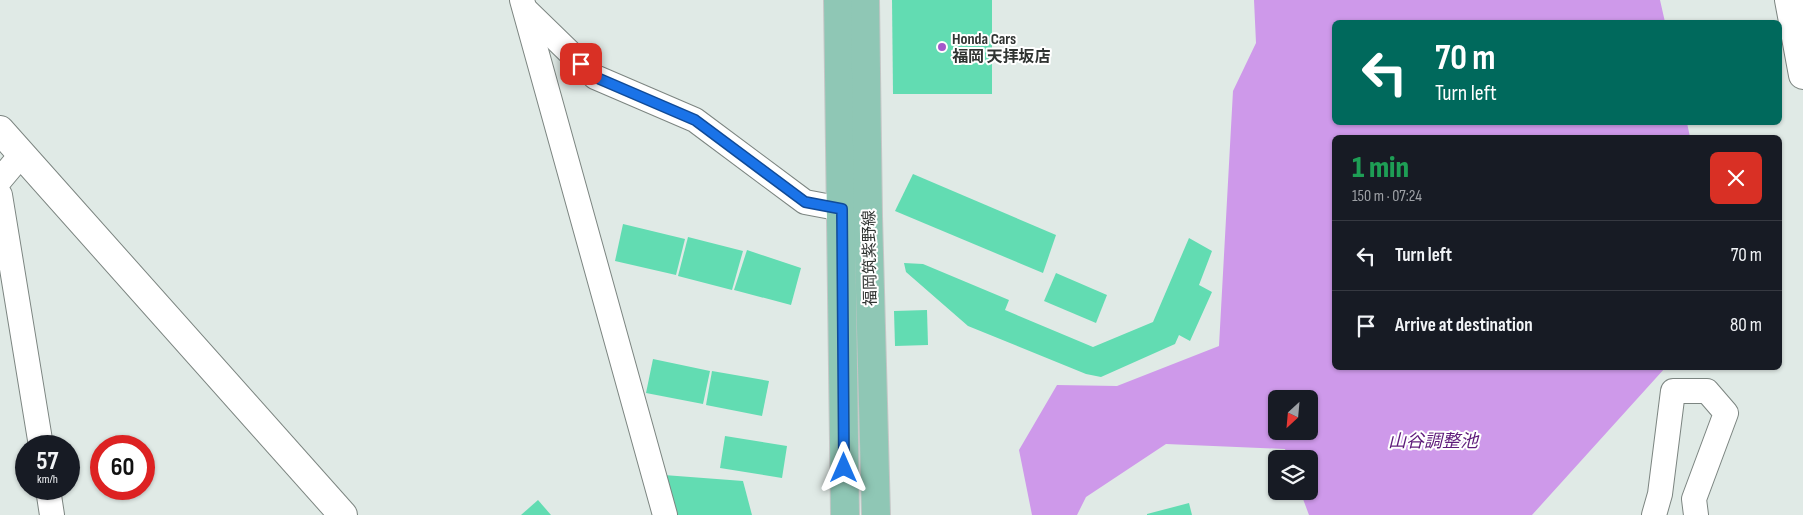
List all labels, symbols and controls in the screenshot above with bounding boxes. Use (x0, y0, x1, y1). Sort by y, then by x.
place label: Honda Cars 福岡 天拝坂店 (952, 30, 1051, 67)
text: 70 m (1435, 37, 1495, 80)
icon: left (1352, 40, 1417, 105)
marker: Honda Cars 福岡 天拝坂店 (936, 41, 948, 53)
pin (560, 43, 602, 85)
icon: arrive (567, 50, 595, 78)
text: Turn left (1435, 80, 1497, 107)
text: 1 min (1352, 150, 1409, 186)
button: close (1710, 152, 1762, 204)
text: 150 m · 07:24 (1352, 187, 1422, 206)
street label: 福岡筑紫野線 (860, 210, 881, 306)
icon: left (1352, 242, 1380, 270)
text: Turn left (1395, 244, 1452, 267)
text: 70 m (1731, 244, 1762, 267)
icon: arrive (1352, 312, 1380, 340)
text: Arrive at destination (1395, 314, 1533, 337)
text: 80 m (1730, 314, 1762, 337)
north arrow (1268, 390, 1318, 440)
map controls (1268, 390, 1318, 500)
water label: 山谷調整池 (1388, 431, 1480, 452)
speed limit sign: 60 (90, 435, 155, 500)
position arrow (817, 441, 869, 493)
text: 57 (37, 446, 58, 477)
button: layers (1268, 450, 1318, 500)
text: km/h (37, 472, 58, 487)

